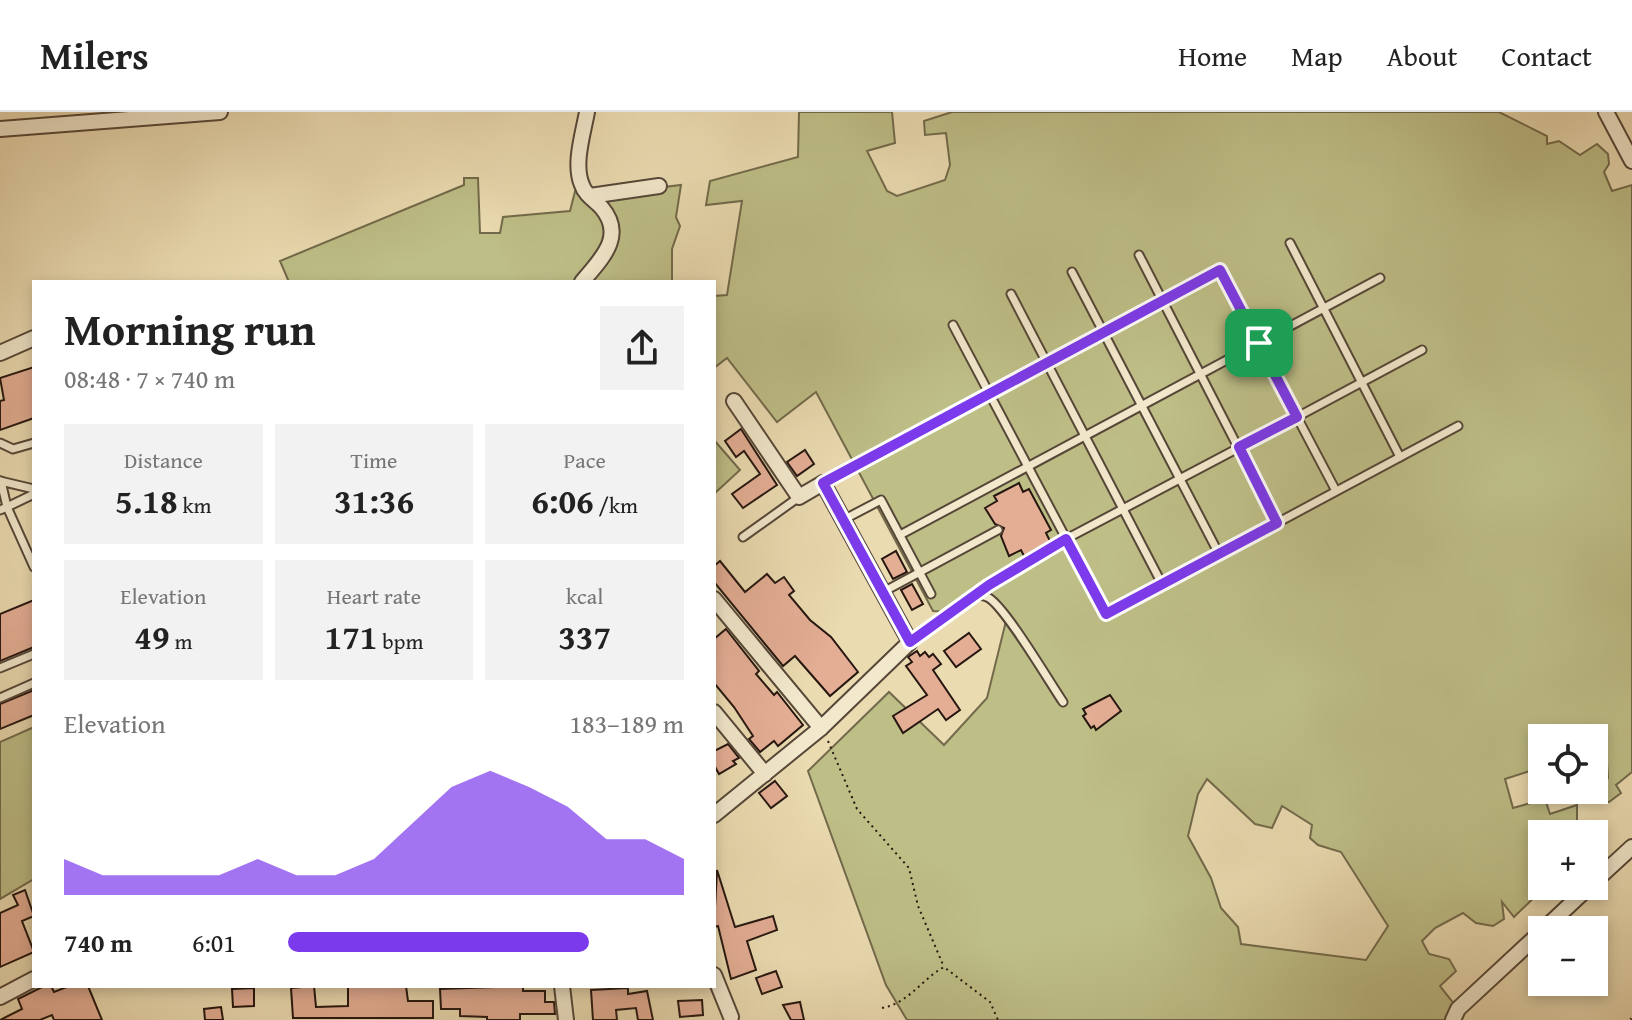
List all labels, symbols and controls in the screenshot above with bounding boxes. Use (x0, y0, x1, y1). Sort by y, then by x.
text: Milers (40, 27, 149, 83)
text: Home (1178, 35, 1247, 76)
text: Map (1291, 35, 1343, 76)
text: About (1387, 35, 1457, 76)
text: Contact (1501, 35, 1592, 76)
text: Morning run (64, 297, 315, 361)
button: share (600, 306, 684, 390)
pin (1225, 309, 1293, 377)
icon: arrive (1237, 321, 1281, 365)
text: 08:48 · 7 × 740 m (64, 359, 235, 398)
text: Distance (124, 444, 203, 476)
text: Time (351, 444, 397, 476)
text: Pace (564, 444, 606, 476)
text: 5.18 (115, 476, 178, 525)
text: 31:36 (334, 476, 414, 525)
text: 6:06 (531, 476, 594, 525)
text: km (178, 489, 212, 521)
text: /km (594, 489, 638, 521)
text: Elevation (120, 580, 206, 612)
text: Heart rate (327, 580, 421, 612)
text: kcal (566, 580, 603, 612)
text: 49 (134, 612, 170, 661)
text: 171 (325, 612, 377, 661)
text: 337 (558, 612, 611, 661)
text: m (170, 625, 192, 657)
text: bpm (377, 625, 423, 657)
text: Elevation (64, 704, 166, 743)
text: 183–189 m (570, 704, 684, 743)
map controls (1528, 724, 1608, 996)
button: locate (1528, 724, 1608, 804)
button: + (1528, 820, 1608, 900)
button: − (1528, 916, 1608, 996)
text: 740 m (64, 923, 132, 962)
text: 6:01 (192, 923, 236, 962)

